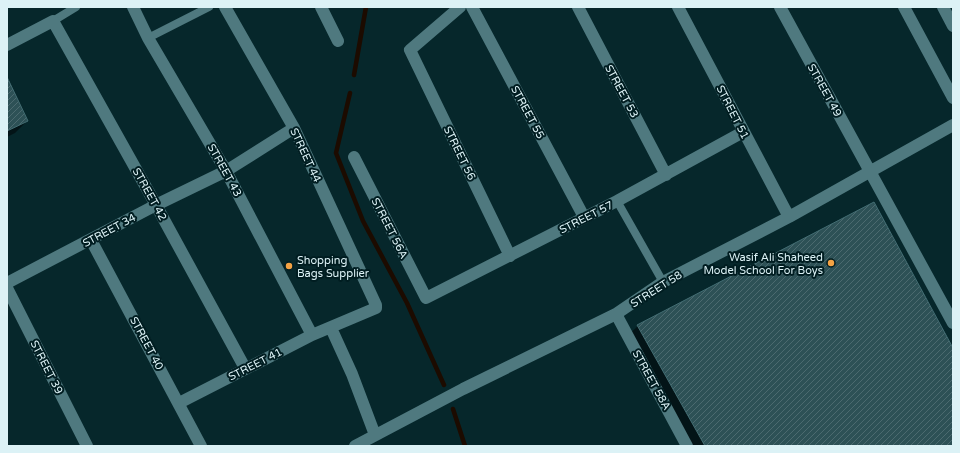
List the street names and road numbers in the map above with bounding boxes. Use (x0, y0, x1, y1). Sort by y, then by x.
street label: STREET 53 (602, 62, 641, 120)
street label: STREET 49 (805, 62, 844, 119)
street label: STREET 55 (508, 83, 547, 141)
street label: STREET 51 (714, 83, 752, 141)
street label: STREET 56 (441, 124, 478, 182)
street label: STREET 44 (287, 126, 324, 184)
street label: STREET 43 (205, 142, 244, 199)
street label: STREET 42 (130, 166, 169, 223)
street label: STREET 56A (369, 196, 410, 261)
street label: STREET 57 (557, 198, 615, 236)
street label: STREET 34 (80, 211, 138, 250)
street label: STREET 58 (628, 268, 685, 310)
street label: STREET 40 (127, 314, 166, 372)
street label: STREET 39 (28, 338, 66, 396)
street label: STREET 41 (226, 345, 284, 383)
street label: STREET 58A (630, 348, 673, 412)

